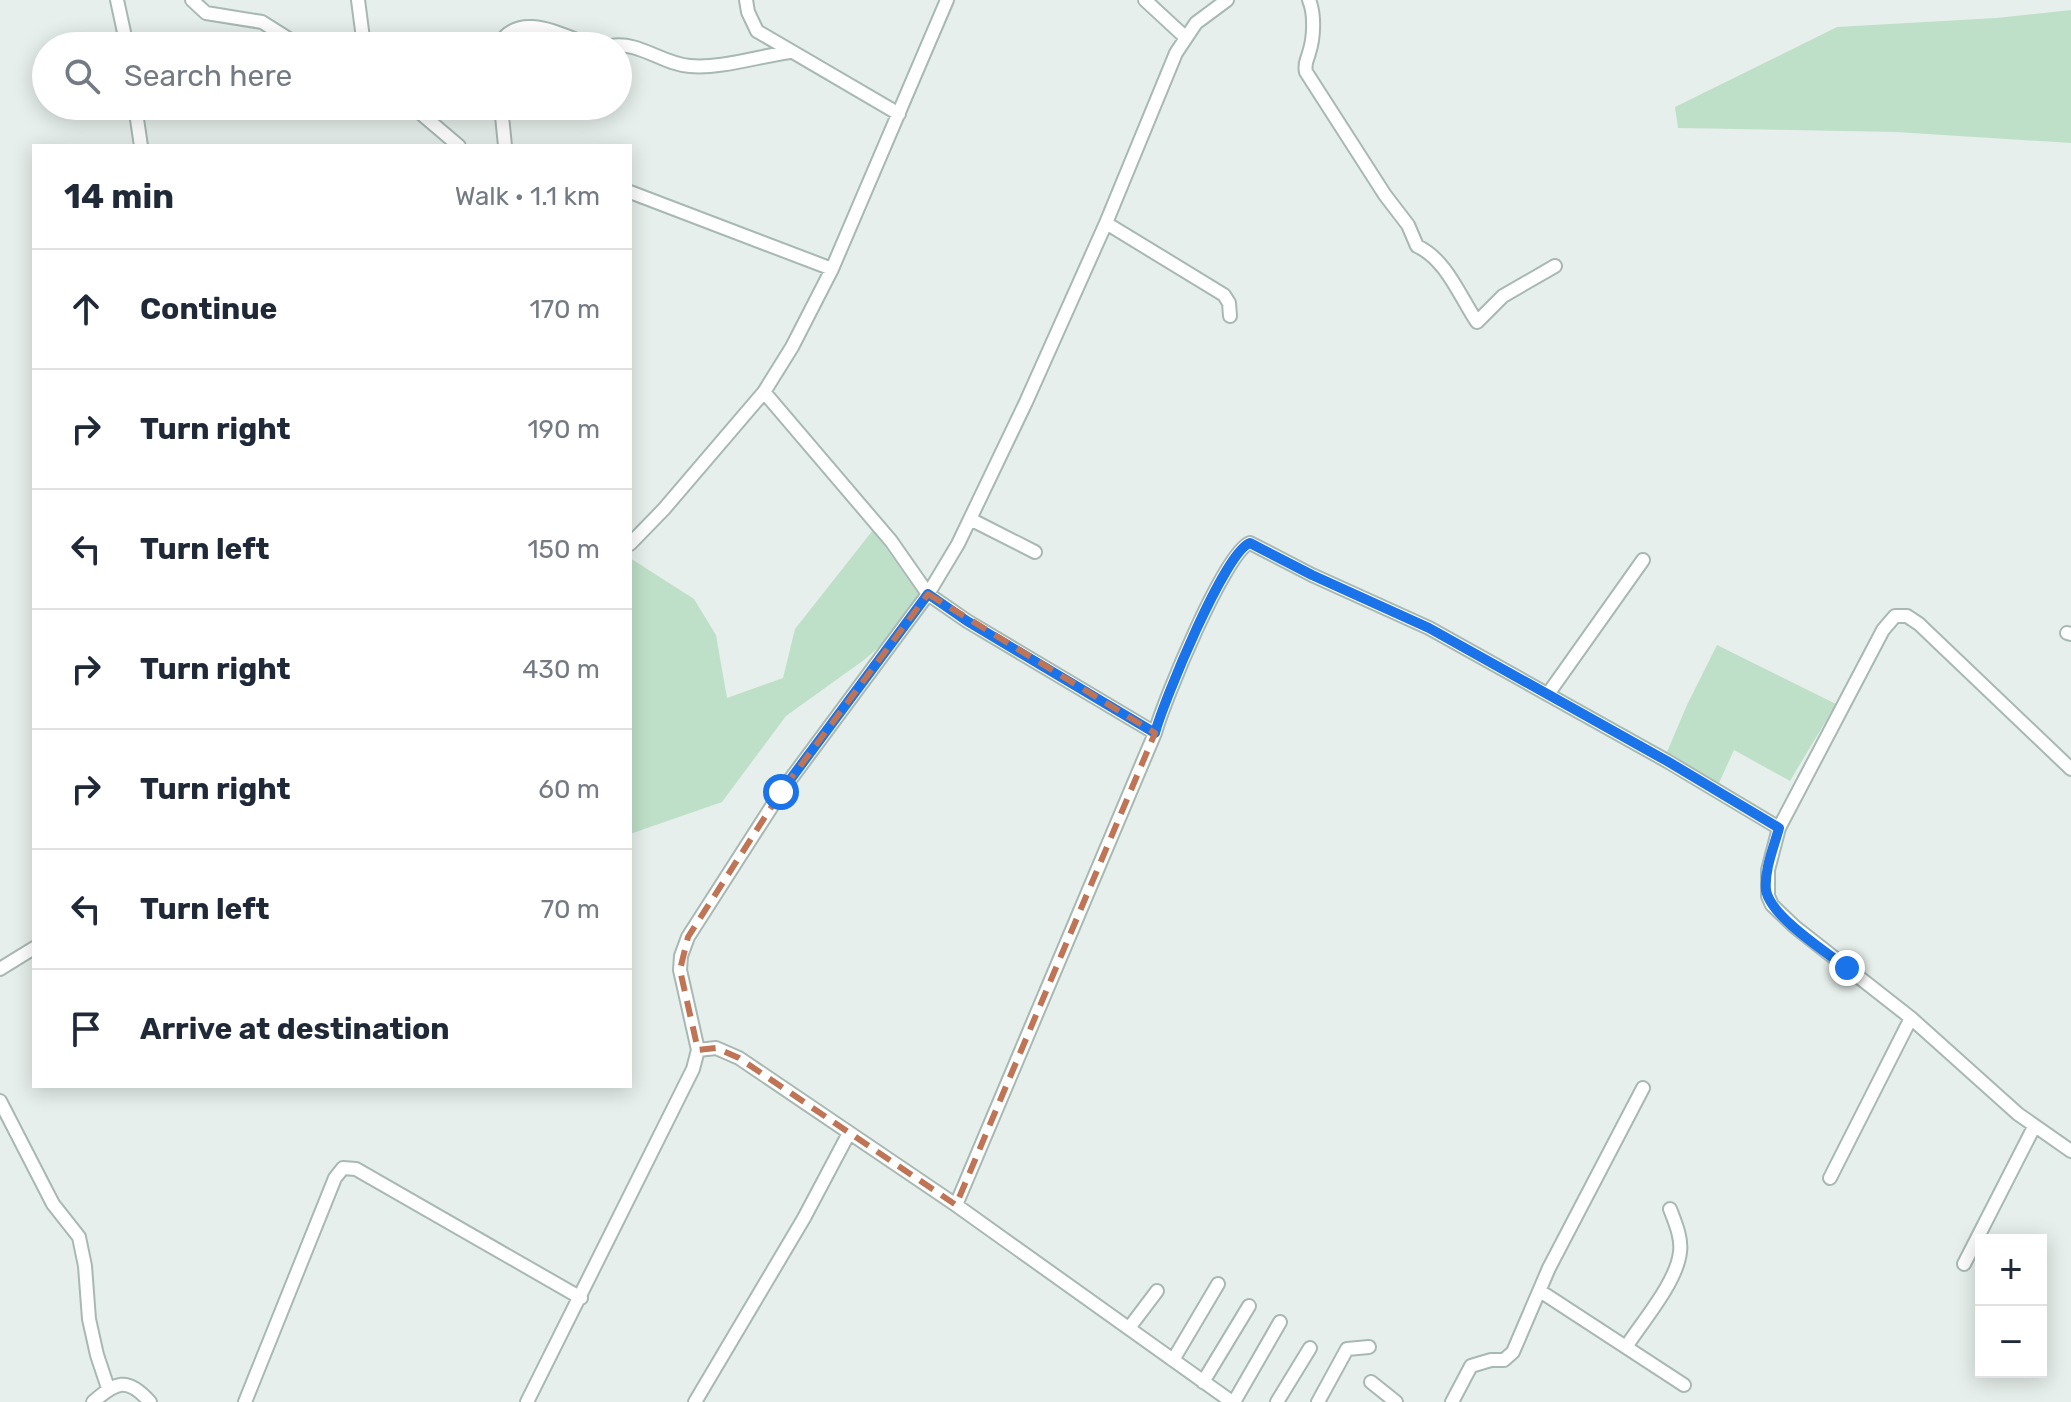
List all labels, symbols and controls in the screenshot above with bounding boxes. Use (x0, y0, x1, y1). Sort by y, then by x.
search box (32, 32, 632, 120)
icon: search (60, 54, 104, 98)
text: Search here (124, 58, 292, 94)
text: 14 min (64, 176, 174, 217)
text: Walk · 1.1 km (455, 181, 600, 212)
icon: ahead (64, 287, 108, 331)
text: Continue (140, 291, 277, 327)
text: 170 m (530, 294, 600, 325)
icon: right (64, 407, 108, 451)
text: Turn right (140, 411, 291, 447)
text: 190 m (527, 414, 600, 445)
icon: left (64, 527, 108, 571)
text: Turn left (140, 531, 270, 567)
text: 150 m (527, 534, 600, 565)
icon: right (64, 647, 108, 691)
text: Turn right (140, 651, 291, 687)
text: 430 m (522, 654, 600, 685)
icon: right (64, 767, 108, 811)
text: Turn right (140, 771, 291, 807)
text: 60 m (538, 774, 600, 805)
route start (763, 774, 799, 810)
icon: left (64, 887, 108, 931)
text: Turn left (140, 891, 270, 927)
text: 70 m (541, 894, 600, 925)
route end (1829, 950, 1865, 986)
icon: arrive (64, 1007, 108, 1051)
text: Arrive at destination (140, 1011, 450, 1047)
map controls (1975, 1234, 2047, 1378)
button: + (1975, 1234, 2047, 1306)
button: − (1975, 1306, 2047, 1378)

